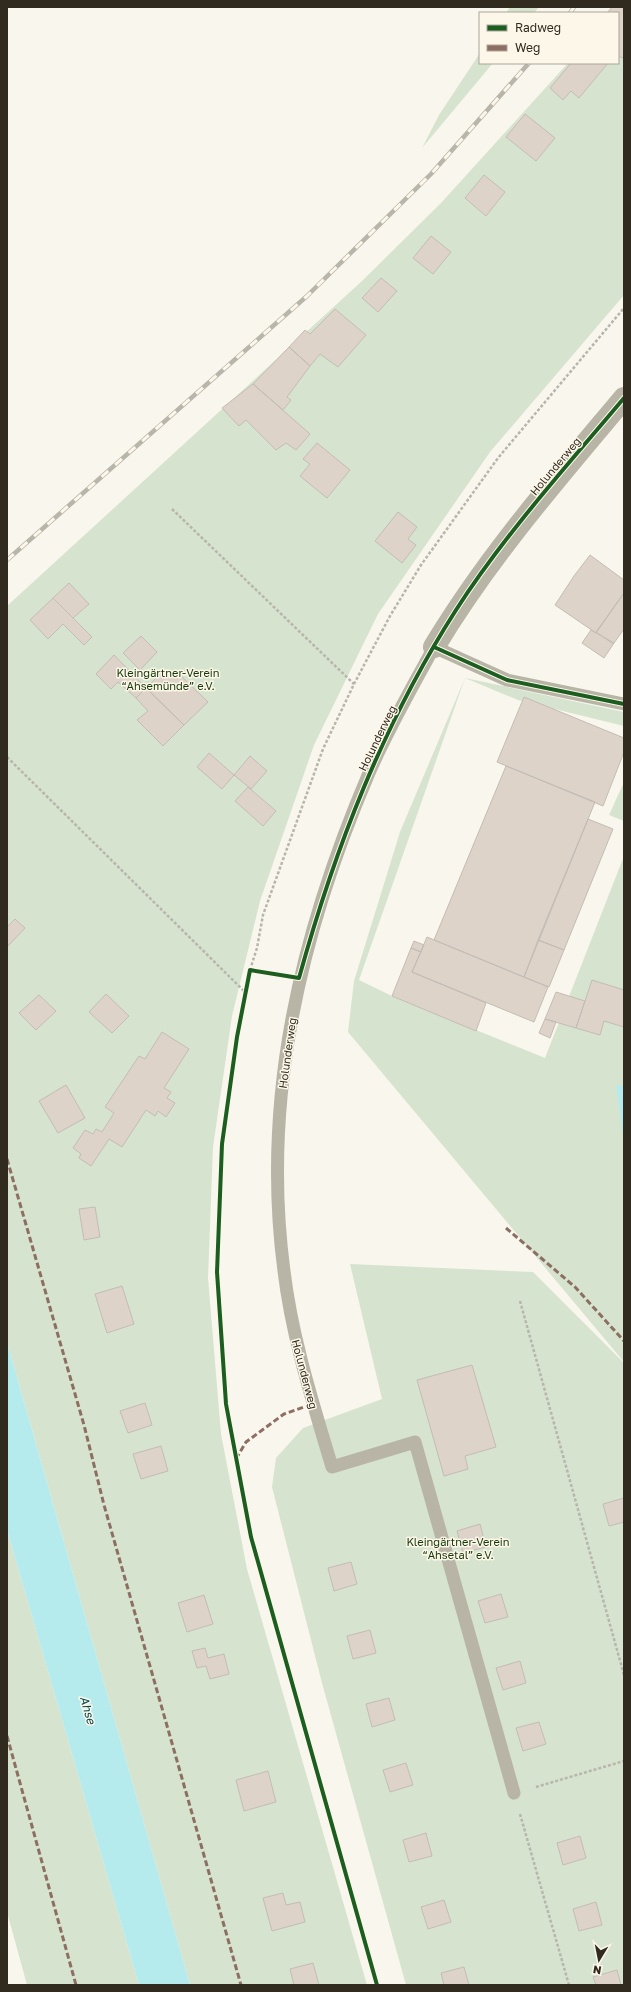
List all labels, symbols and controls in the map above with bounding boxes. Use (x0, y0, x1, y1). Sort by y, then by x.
legend (479, 12, 619, 64)
text: Radweg (515, 20, 561, 35)
text: Weg (515, 40, 540, 55)
street label: Holunderweg (527, 434, 583, 498)
park label: Kleingärtner-Verein “Ahsemünde” e.V. (116, 666, 220, 692)
street label: Holunderweg (355, 703, 399, 773)
street label: Holunderweg (276, 1017, 298, 1089)
street label: Holunderweg (289, 1338, 321, 1410)
park label: Kleingärtner-Verein “Ahsetal” e.V. (406, 1535, 510, 1561)
water label: Ahse (77, 1694, 99, 1727)
north arrow (579, 1940, 619, 1980)
text: N (592, 1963, 602, 1977)

